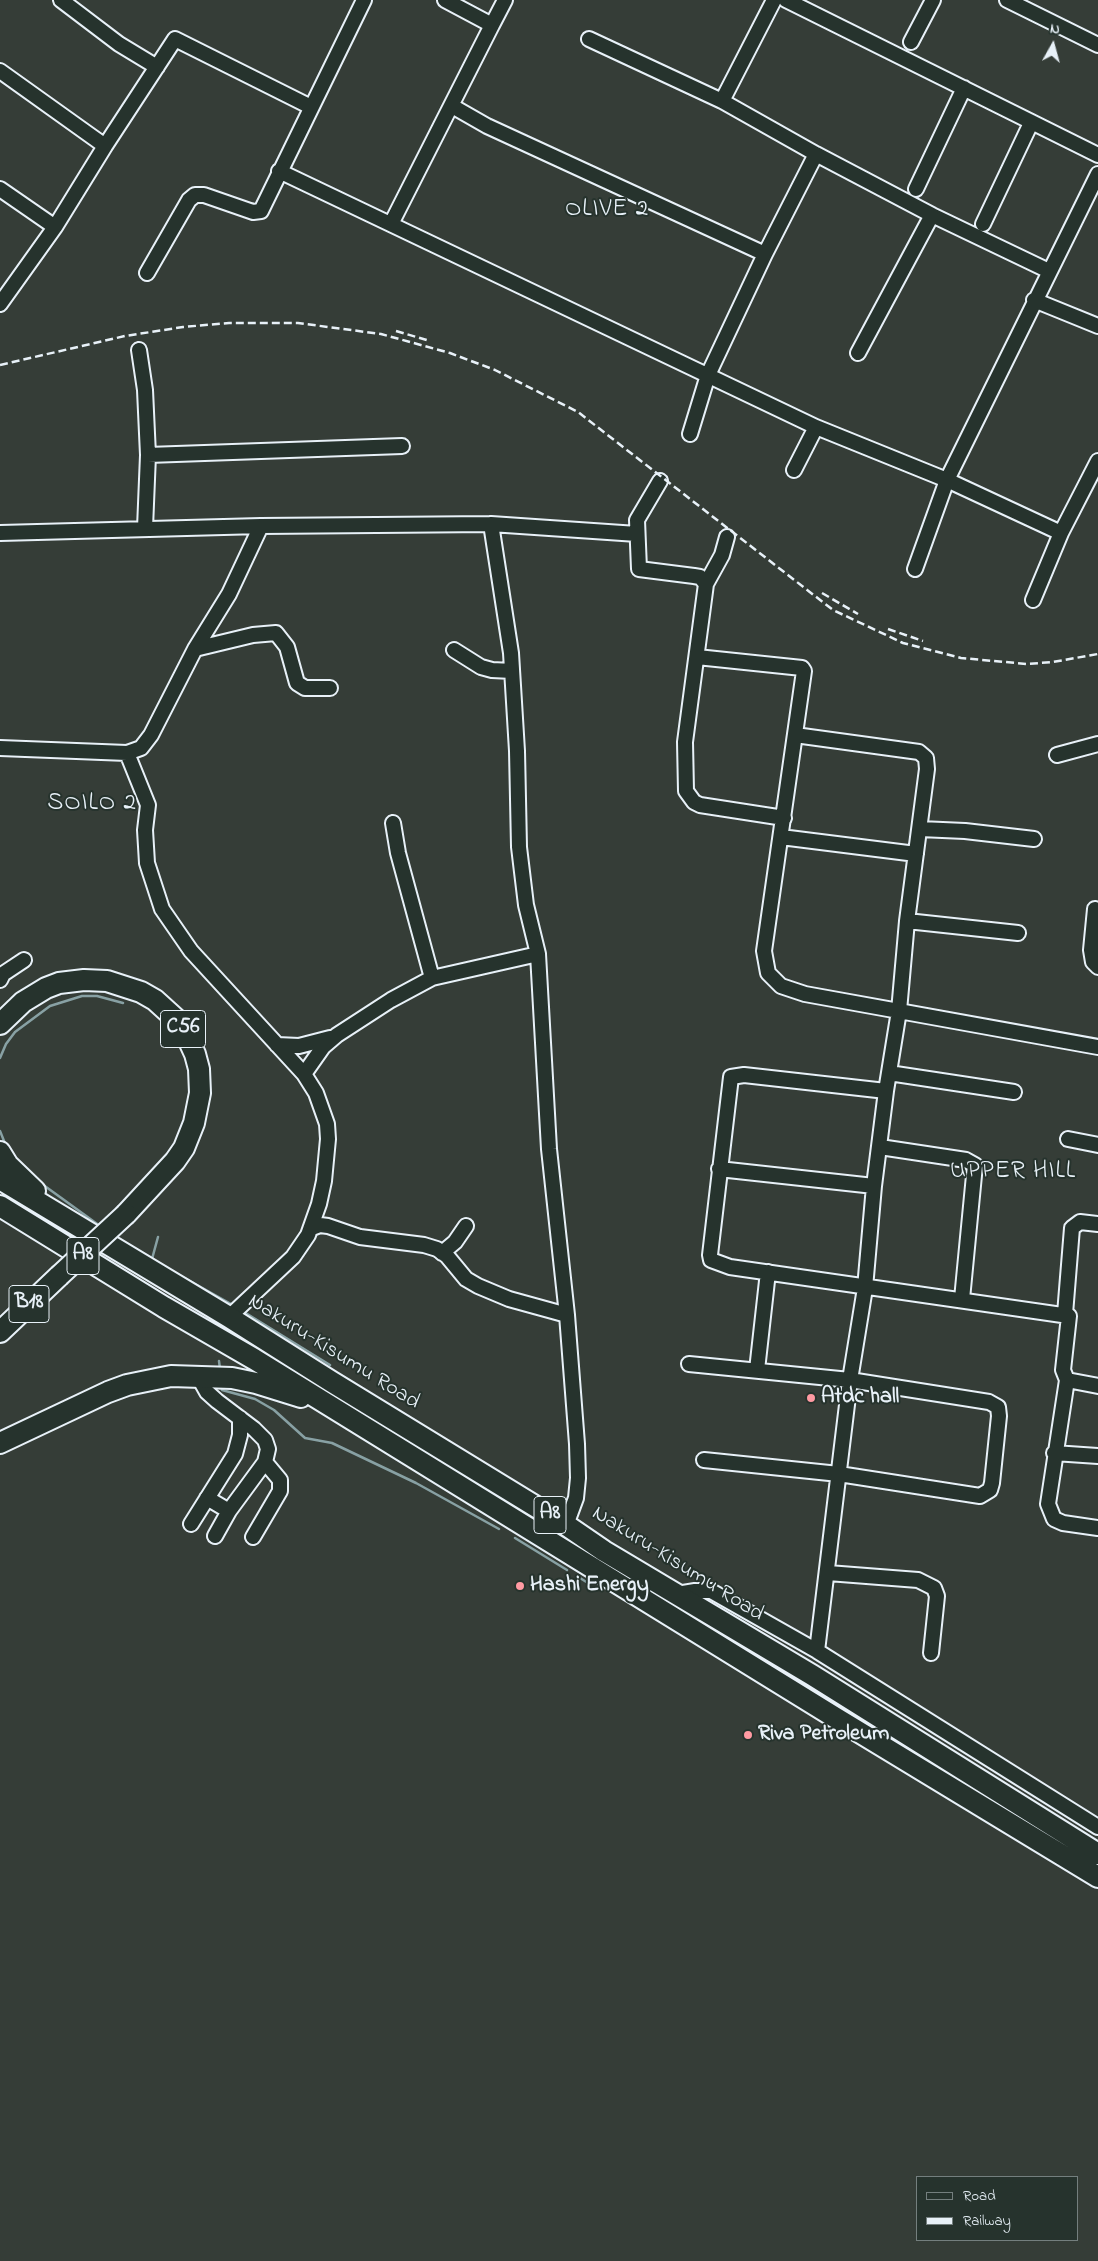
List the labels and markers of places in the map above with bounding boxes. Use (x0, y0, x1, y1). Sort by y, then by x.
place label: Atdc hall (821, 1385, 899, 1411)
marker: Atdc hall (805, 1392, 817, 1404)
place label: Hashi Energy (530, 1573, 649, 1599)
marker: Hashi Energy (514, 1580, 526, 1592)
place label: Riva Petroleum (758, 1722, 889, 1748)
marker: Riva Petroleum (742, 1729, 754, 1741)

